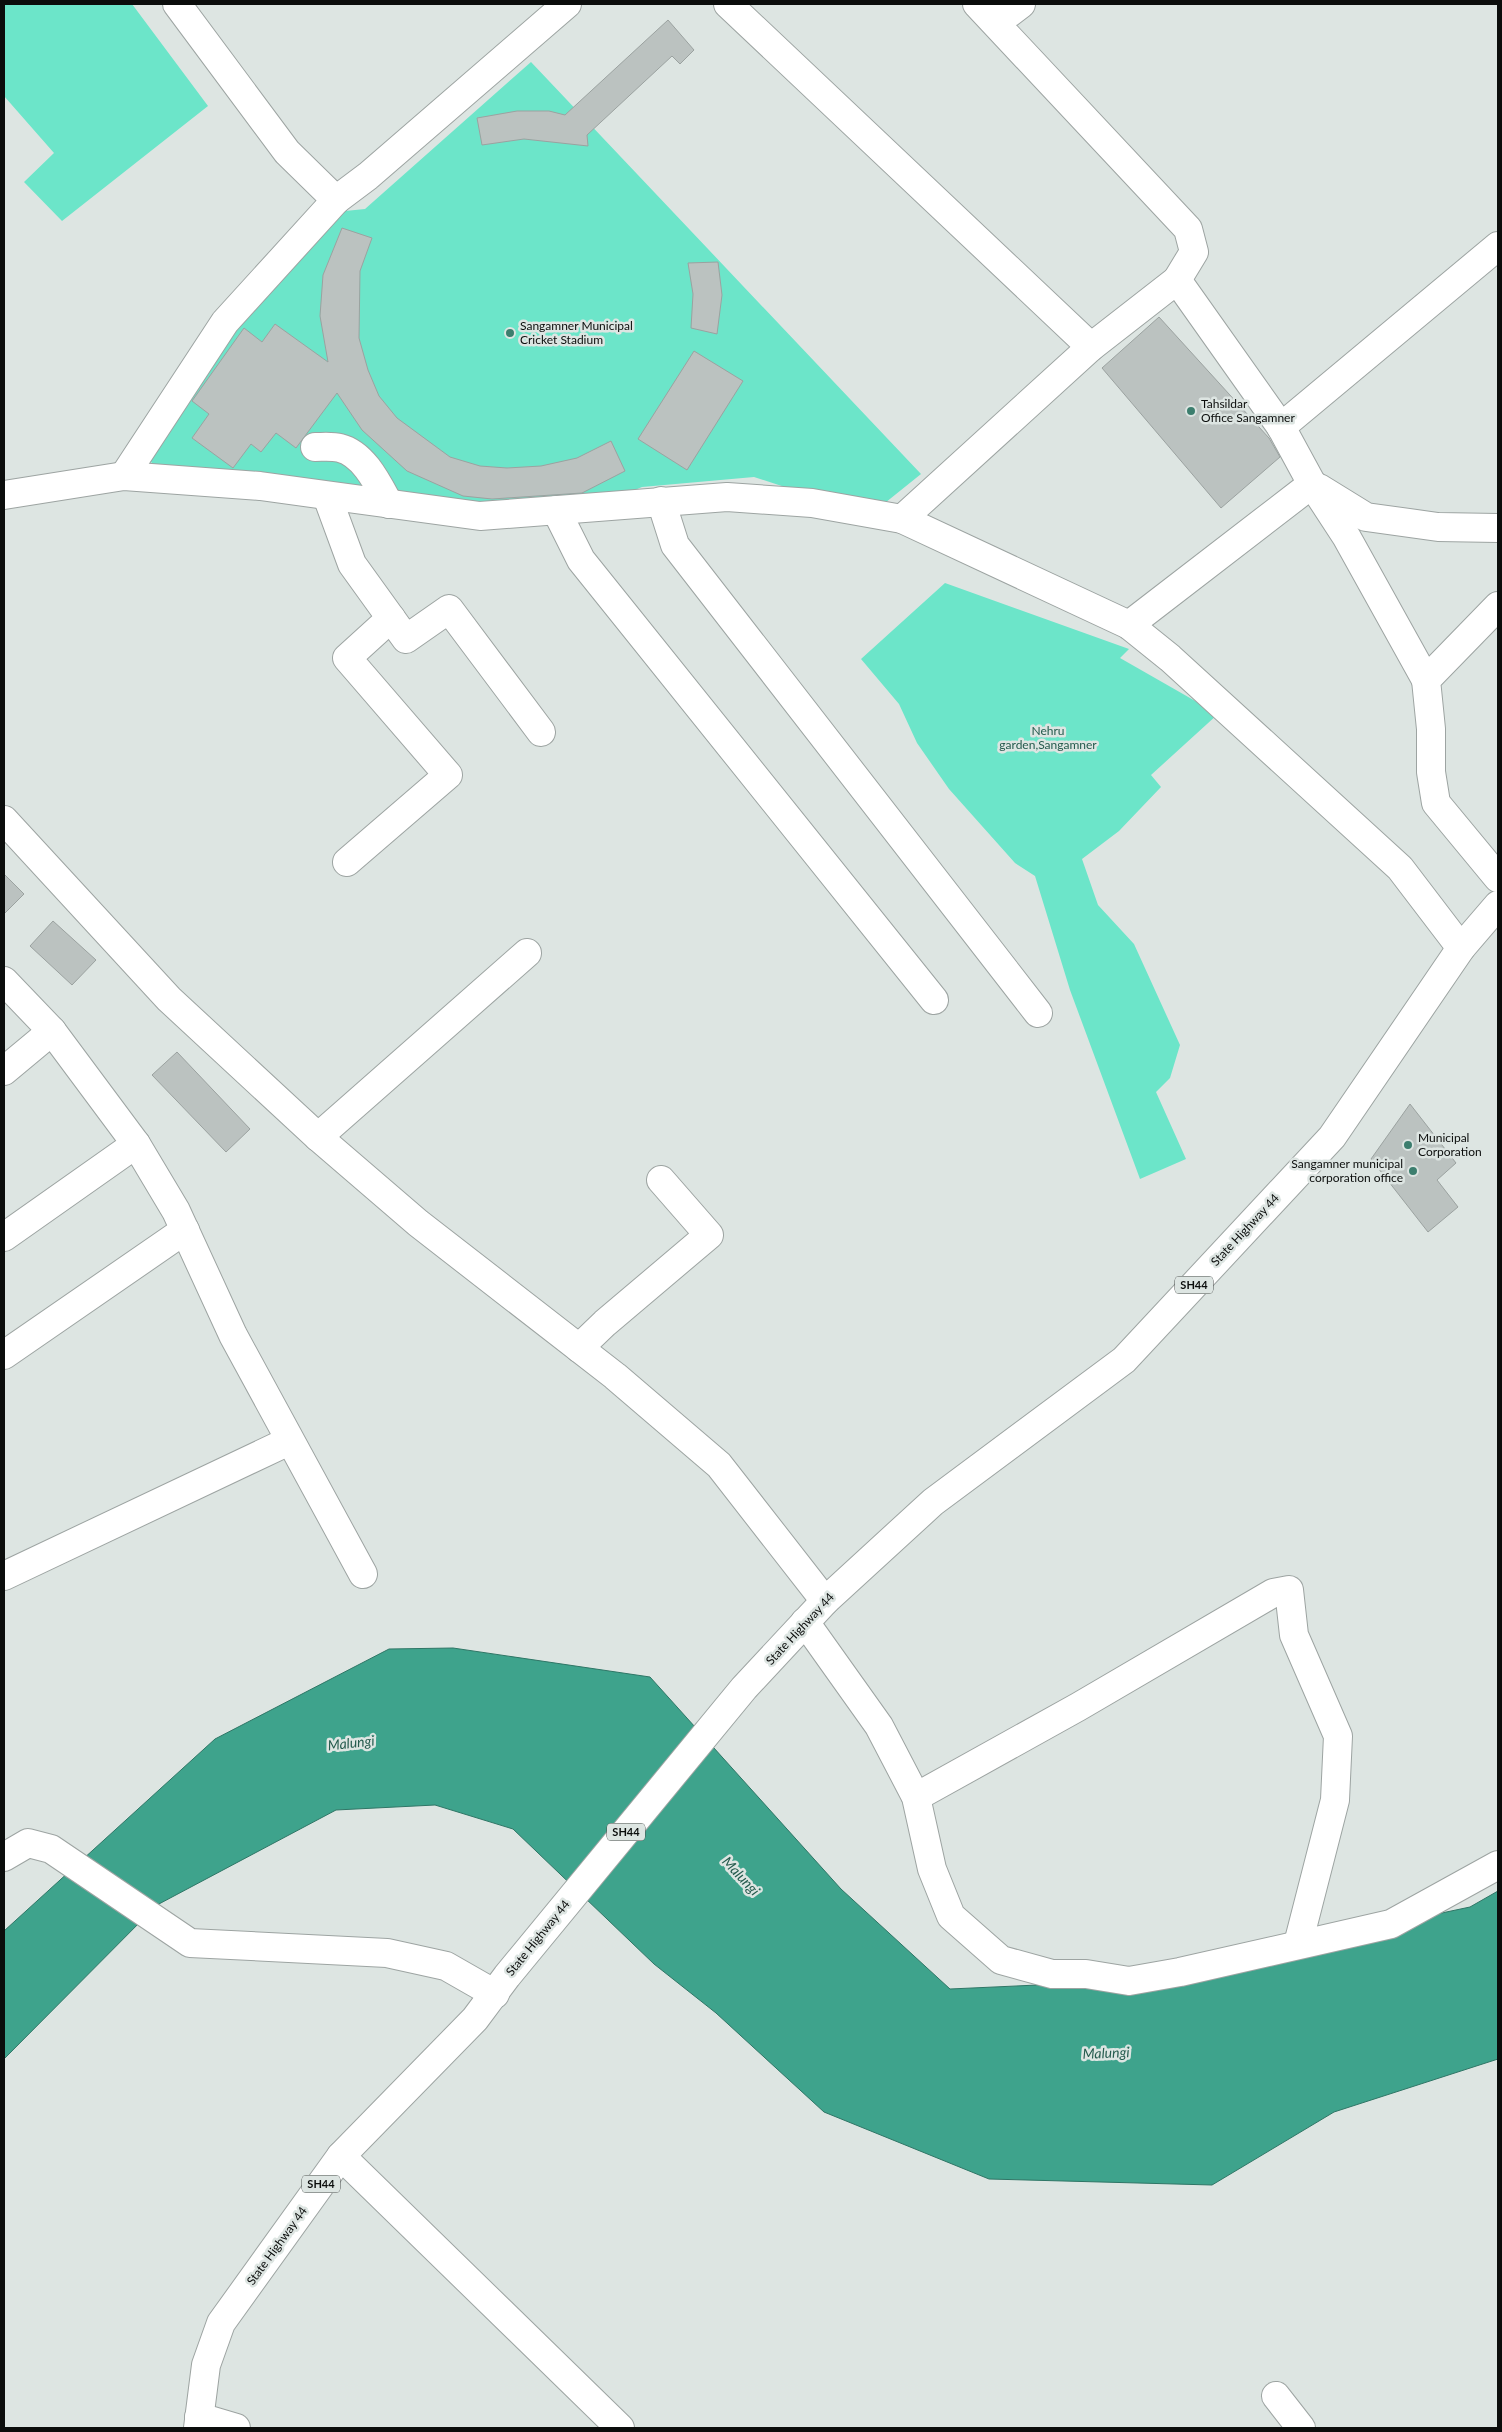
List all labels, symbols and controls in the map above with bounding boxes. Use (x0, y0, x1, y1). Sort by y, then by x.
place label: Sangamner Municipal Cricket Stadium (520, 318, 633, 347)
marker: Sangamner Municipal Cricket Stadium (504, 327, 516, 339)
place label: Tahsildar Office Sangamner (1201, 396, 1295, 425)
marker: Tahsildar Office Sangamner (1185, 405, 1197, 417)
park label: Nehru garden,Sangamner (999, 723, 1097, 752)
place label: Municipal Corporation (1418, 1130, 1482, 1159)
marker: Municipal Corporation (1402, 1139, 1414, 1151)
place label: Sangamner municipal corporation office (1291, 1156, 1403, 1185)
marker: Sangamner municipal corporation office (1407, 1165, 1419, 1177)
street label: State Highway 44 (1207, 1191, 1282, 1269)
road number: SH44 (1175, 1276, 1213, 1294)
street label: State Highway 44 (762, 1590, 837, 1668)
water label: Malungi (327, 1732, 376, 1753)
road number: SH44 (607, 1824, 645, 1840)
water label: Malungi (719, 1853, 764, 1899)
street label: State Highway 44 (503, 1897, 573, 1979)
water label: Malungi (1082, 2043, 1131, 2062)
road number: SH44 (302, 2176, 340, 2192)
street label: State Highway 44 (243, 2204, 310, 2288)

